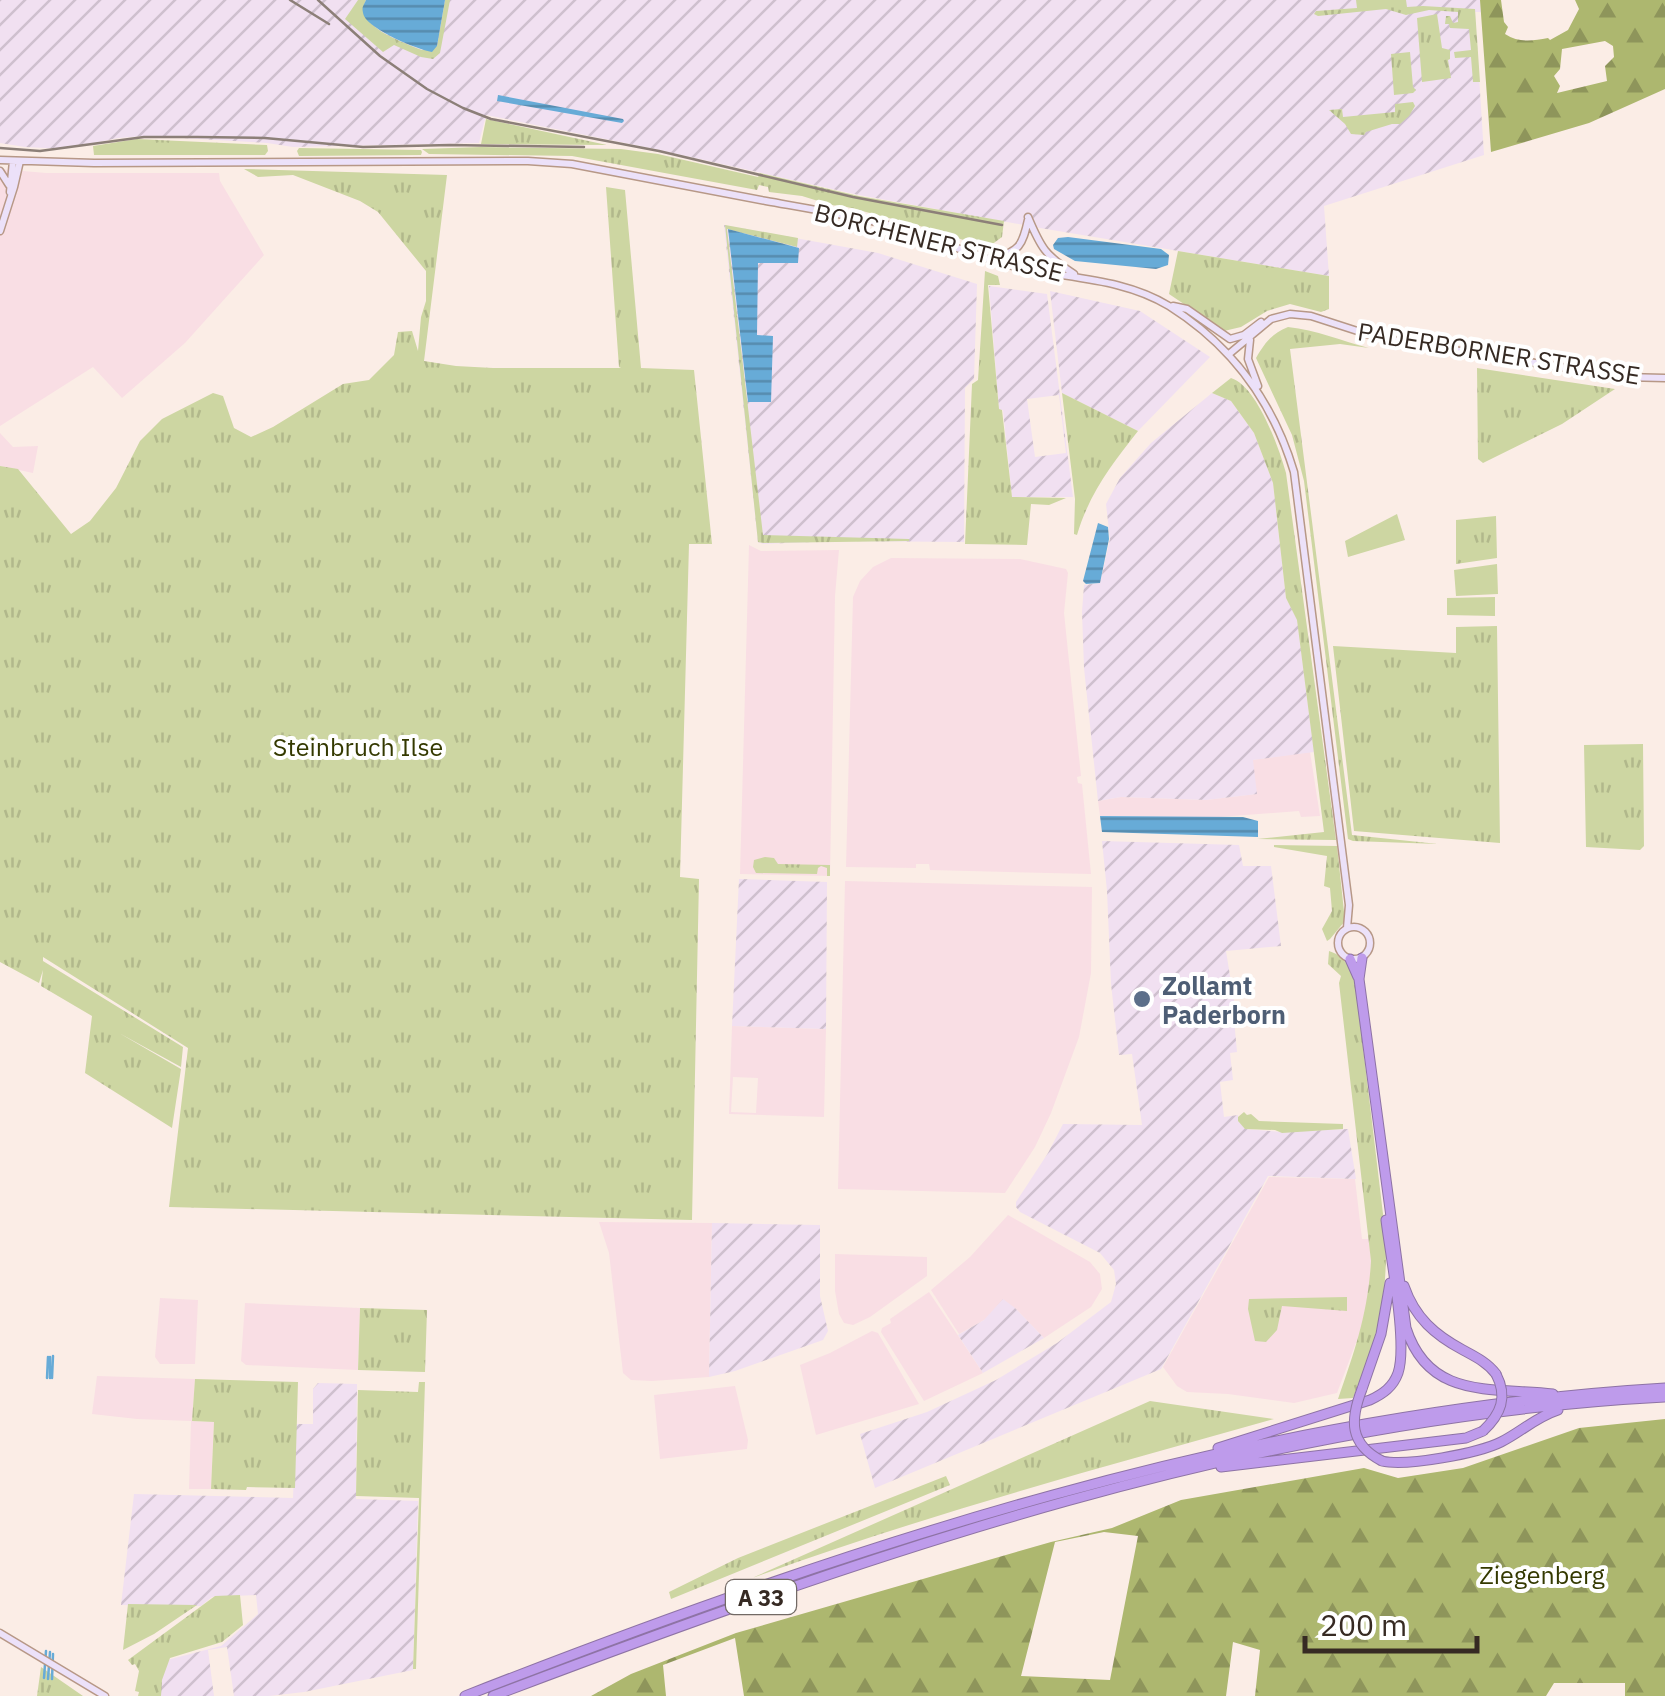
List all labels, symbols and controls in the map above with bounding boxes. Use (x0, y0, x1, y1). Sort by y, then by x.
street label: BORCHENER STRASSE (811, 195, 1067, 289)
street label: PADERBORNER STRASSE (1355, 314, 1643, 392)
park label: Steinbruch Ilse (273, 730, 443, 763)
place label: Zollamt Paderborn (1162, 969, 1286, 1031)
marker: Zollamt Paderborn (1131, 988, 1153, 1010)
park label: Ziegenberg (1479, 1558, 1605, 1591)
road number: A 33 (726, 1580, 796, 1614)
scale bar (1305, 1591, 1478, 1653)
text: 200 m (1320, 1605, 1407, 1644)

